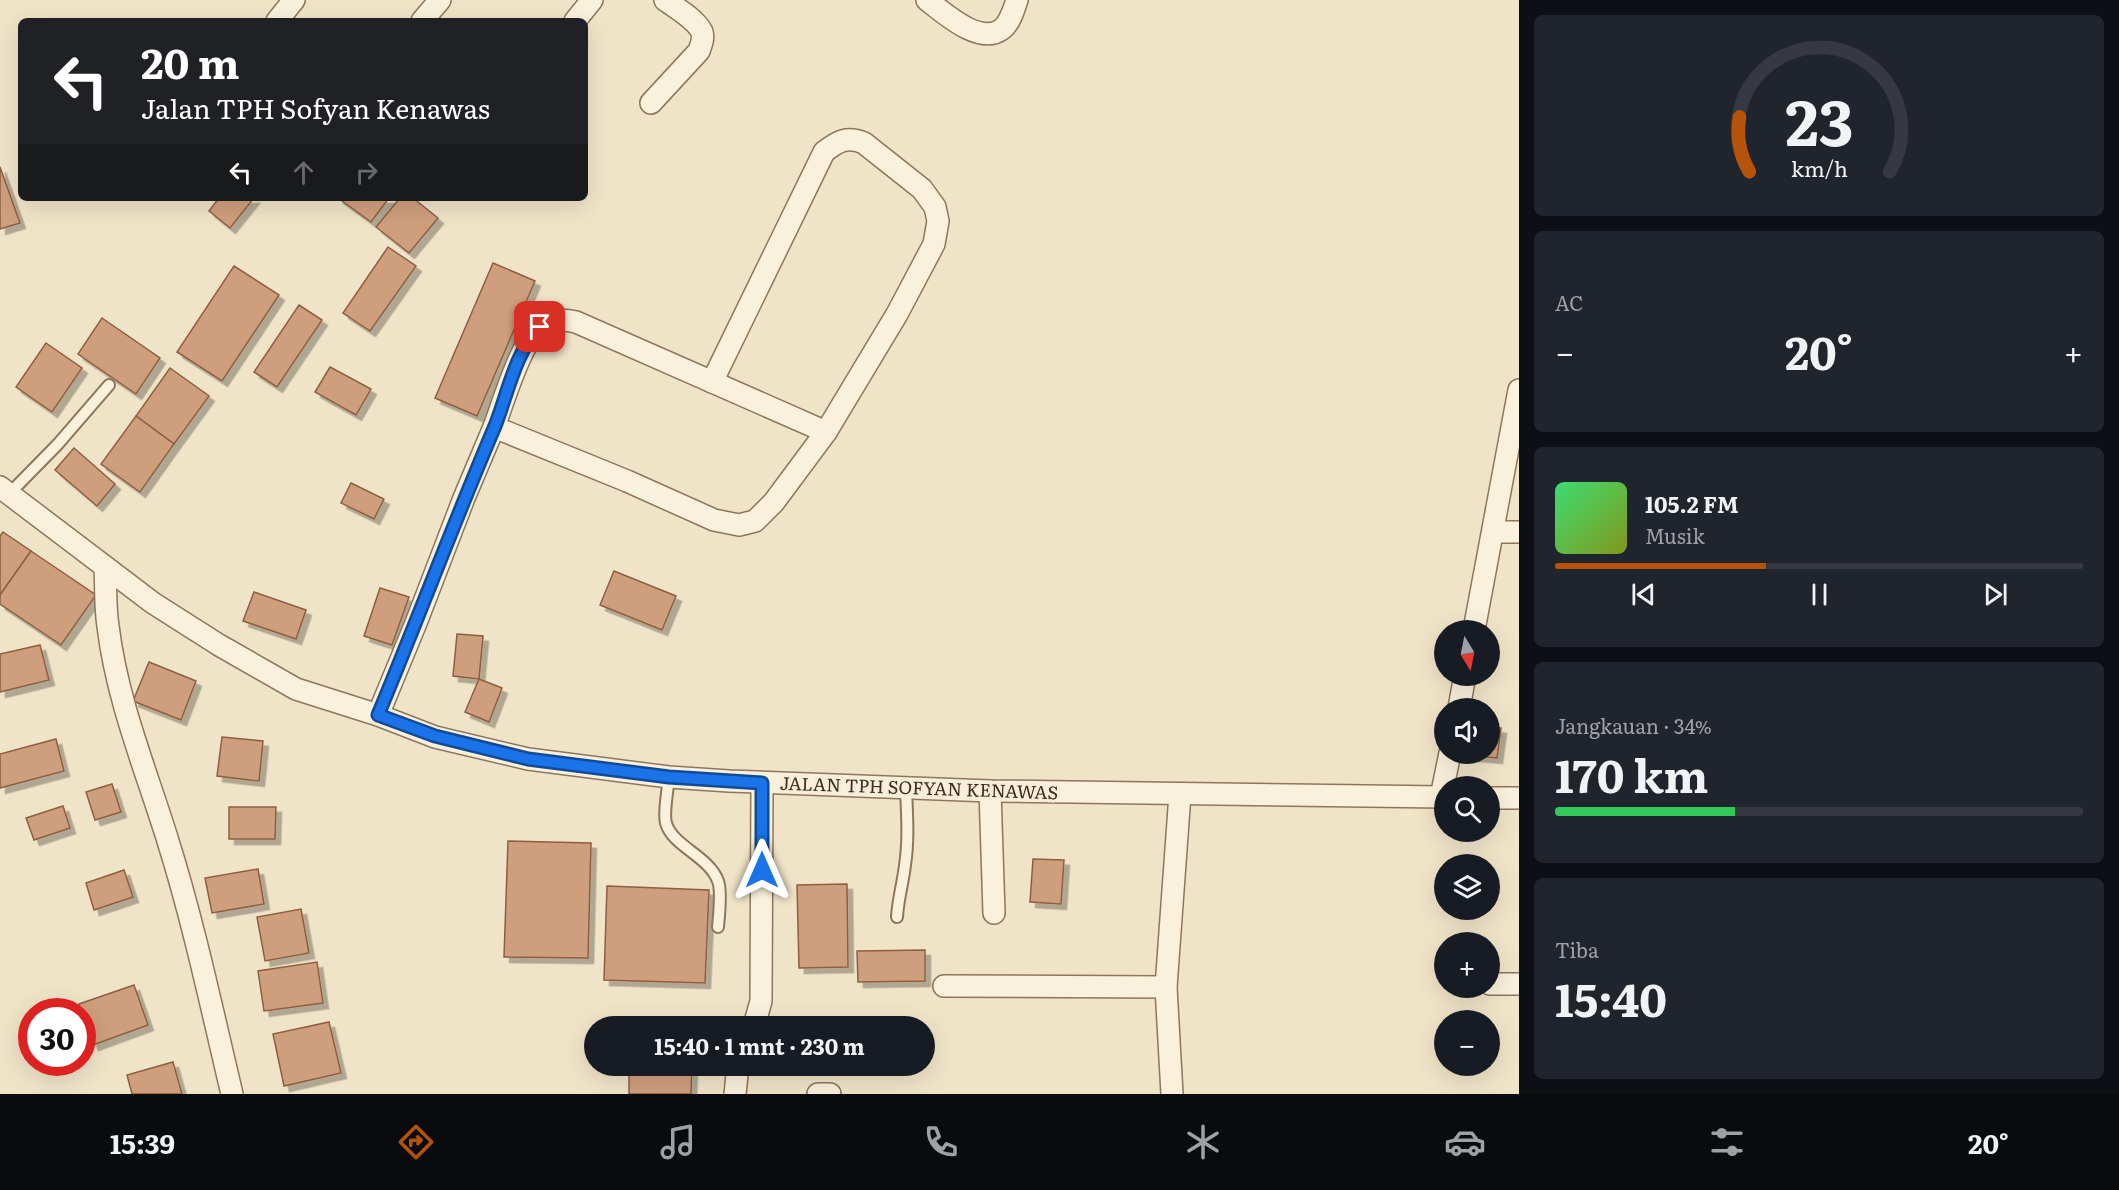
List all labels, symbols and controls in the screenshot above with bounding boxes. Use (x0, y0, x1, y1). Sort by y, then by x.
text: 20 m (141, 30, 240, 92)
icon: left (42, 42, 120, 120)
text: 23 (1785, 74, 1853, 166)
text: Jalan TPH Sofyan Kenawas (141, 87, 490, 127)
text: km/h (1790, 153, 1848, 185)
icon: left (224, 156, 257, 189)
icon: ahead (287, 156, 320, 189)
icon: right (350, 156, 383, 189)
text: AC (1555, 287, 1583, 317)
pin (514, 301, 565, 352)
icon: arrive (523, 310, 556, 343)
text: 20° (1785, 317, 1853, 384)
text: − (1555, 326, 1574, 375)
text: + (2064, 326, 2083, 375)
text: 105.2 FM (1645, 487, 1739, 520)
text: Musik (1645, 520, 1705, 550)
icon: previous (1627, 578, 1660, 611)
icon: pause (1803, 578, 1836, 611)
icon: next (1979, 578, 2012, 611)
north arrow (1434, 620, 1500, 686)
map controls (1434, 620, 1500, 1076)
button: sound (1434, 698, 1500, 764)
text: Jangkauan · 34% (1555, 710, 1712, 740)
text: 170 km (1555, 740, 1708, 807)
street label: JALAN TPH SOFYAN KENAWAS (779, 769, 1059, 805)
button: search (1434, 776, 1500, 842)
position arrow (730, 838, 794, 902)
button: layers (1434, 854, 1500, 920)
button: + (1434, 932, 1500, 998)
text: Tiba (1555, 934, 1599, 964)
text: 15:40 (1555, 964, 1667, 1031)
speed limit sign: 30 (18, 998, 96, 1076)
button: − (1434, 1010, 1500, 1076)
text: 15:40 · 1 mnt · 230 m (654, 1029, 865, 1062)
icon: directions (395, 1121, 437, 1163)
icon: music (657, 1121, 699, 1163)
icon: phone (920, 1121, 962, 1163)
icon: climate (1182, 1121, 1224, 1163)
icon: car (1444, 1121, 1486, 1163)
icon: filters (1706, 1121, 1748, 1163)
text: 15:39 (110, 1122, 175, 1162)
text: 20° (1968, 1122, 2009, 1162)

